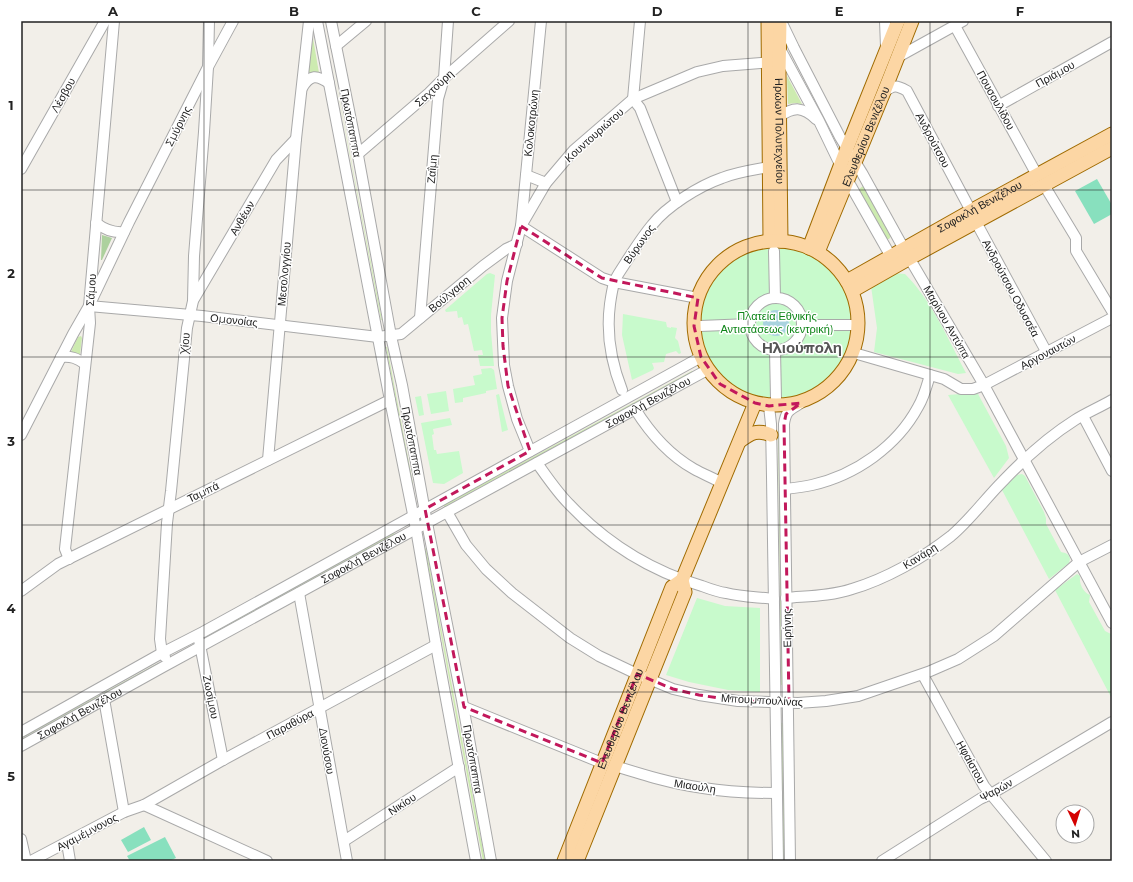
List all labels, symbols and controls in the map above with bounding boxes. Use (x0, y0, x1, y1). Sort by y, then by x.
text: A (107, 3, 119, 19)
text: B (289, 3, 299, 19)
text: C (471, 3, 481, 19)
text: D (652, 3, 663, 19)
text: E (835, 3, 844, 19)
text: F (1016, 3, 1024, 19)
street label: Πριάμου (1033, 58, 1077, 90)
street label: Σαχτούρη (412, 67, 456, 109)
street label: Πουσουλίδου (974, 68, 1018, 132)
street label: Λέσβου (48, 75, 78, 115)
street label: Ηρώων Πολυτεχνείου (772, 78, 787, 184)
street label: Ελευθερίου Βενιζέλου (839, 84, 893, 189)
street label: Πρωτόπαππα (337, 87, 365, 159)
street label: Κολοκοτρώνη (521, 89, 541, 157)
text: 1 (8, 97, 14, 113)
street label: Σμύρνης (162, 103, 194, 149)
street label: Κουντουριώτου (562, 105, 626, 165)
street label: Ανδρούτσου (913, 110, 953, 170)
street label: Ζαΐμη (424, 154, 440, 184)
street label: Σοφοκλή Βενιζέλου (935, 177, 1024, 236)
street label: Ανθέων (227, 198, 258, 238)
street label: Βύρωνος (620, 222, 658, 266)
street label: Ανδρούτσου Οδυσσέα (979, 237, 1043, 340)
street label: Μεσολογγίου (274, 241, 294, 307)
text: 2 (7, 265, 15, 281)
street label: Σάμου (83, 273, 99, 307)
street label: Βούλγαρη (425, 273, 473, 315)
street label: Μαρίνου Αντύπα (920, 283, 974, 362)
park label: Πλατεία Εθνικής Αντιστάσεως (κεντρική) (720, 309, 834, 336)
street label: Ομονοίας (209, 311, 259, 329)
street label: Αργοναυτών (1018, 331, 1079, 373)
street label: Χίου (177, 332, 193, 356)
district label: Ηλιούπολη (762, 338, 842, 357)
street label: Σοφοκλή Βενιζέλου (603, 373, 693, 431)
street label: Πρωτόπαππα (398, 405, 426, 477)
text: 3 (6, 433, 15, 449)
street label: Ταμπά (185, 478, 222, 506)
street label: Σοφοκλή Βενιζέλου (319, 529, 409, 586)
street label: Κανάρη (900, 540, 940, 572)
text: 4 (7, 600, 16, 616)
street label: Ειρήνης (780, 608, 794, 648)
street label: Ελευθερίου Βενιζέλου (594, 666, 646, 771)
street label: Ζωσίμου (200, 674, 222, 720)
street label: Σοφοκλή Βενιζέλου (35, 684, 124, 743)
street label: Μπουμπουλίνας (721, 691, 803, 709)
street label: Παραθύρα (264, 705, 317, 742)
street label: Πρωτόπαππα (460, 723, 486, 795)
street label: Διονύσου (316, 727, 338, 775)
street label: Ηφαίστου (953, 738, 989, 786)
text: 5 (7, 768, 15, 784)
street label: Ψαρών (977, 775, 1015, 805)
street label: Μιαούλη (673, 776, 717, 796)
street label: Νικίου (385, 790, 419, 818)
north arrow (1055, 804, 1095, 844)
street label: Αγαμέμνονος (54, 810, 120, 854)
text: N (1071, 827, 1081, 841)

